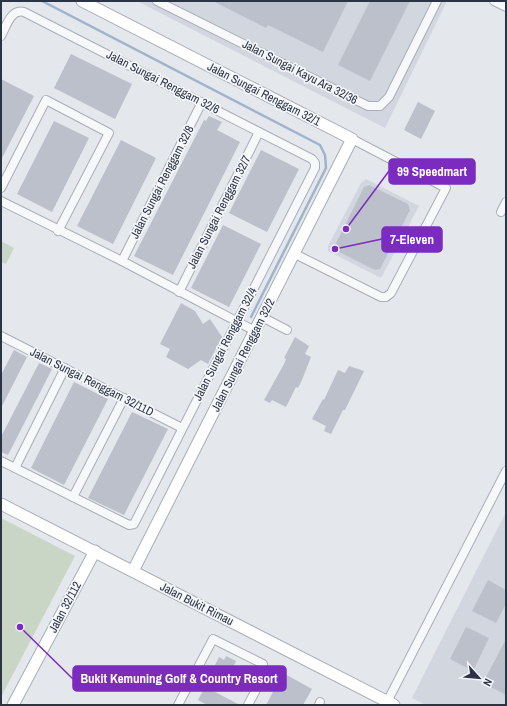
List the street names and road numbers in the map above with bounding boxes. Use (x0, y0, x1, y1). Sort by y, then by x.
street label: Jalan Sungai Kayu Ara 32/36 (240, 36, 360, 108)
street label: Jalan Sungai Renggam 32/6 (104, 47, 222, 117)
street label: Jalan Sungai Renggam 32/1 (205, 59, 324, 130)
street label: Jalan Sungai Renggam 32/8 (127, 123, 197, 241)
street label: Jalan Sungai Renggam 32/7 (184, 152, 255, 271)
street label: Jalan Sungai Renggam 32/4 (190, 284, 261, 403)
street label: Jalan Sungai Renggam 32/2 (208, 296, 278, 414)
street label: Jalan Sungai Renggam 32/11D (28, 344, 156, 420)
street label: Jalan 32/112 (45, 579, 85, 635)
street label: Jalan Bukit Rimau (158, 579, 236, 629)

